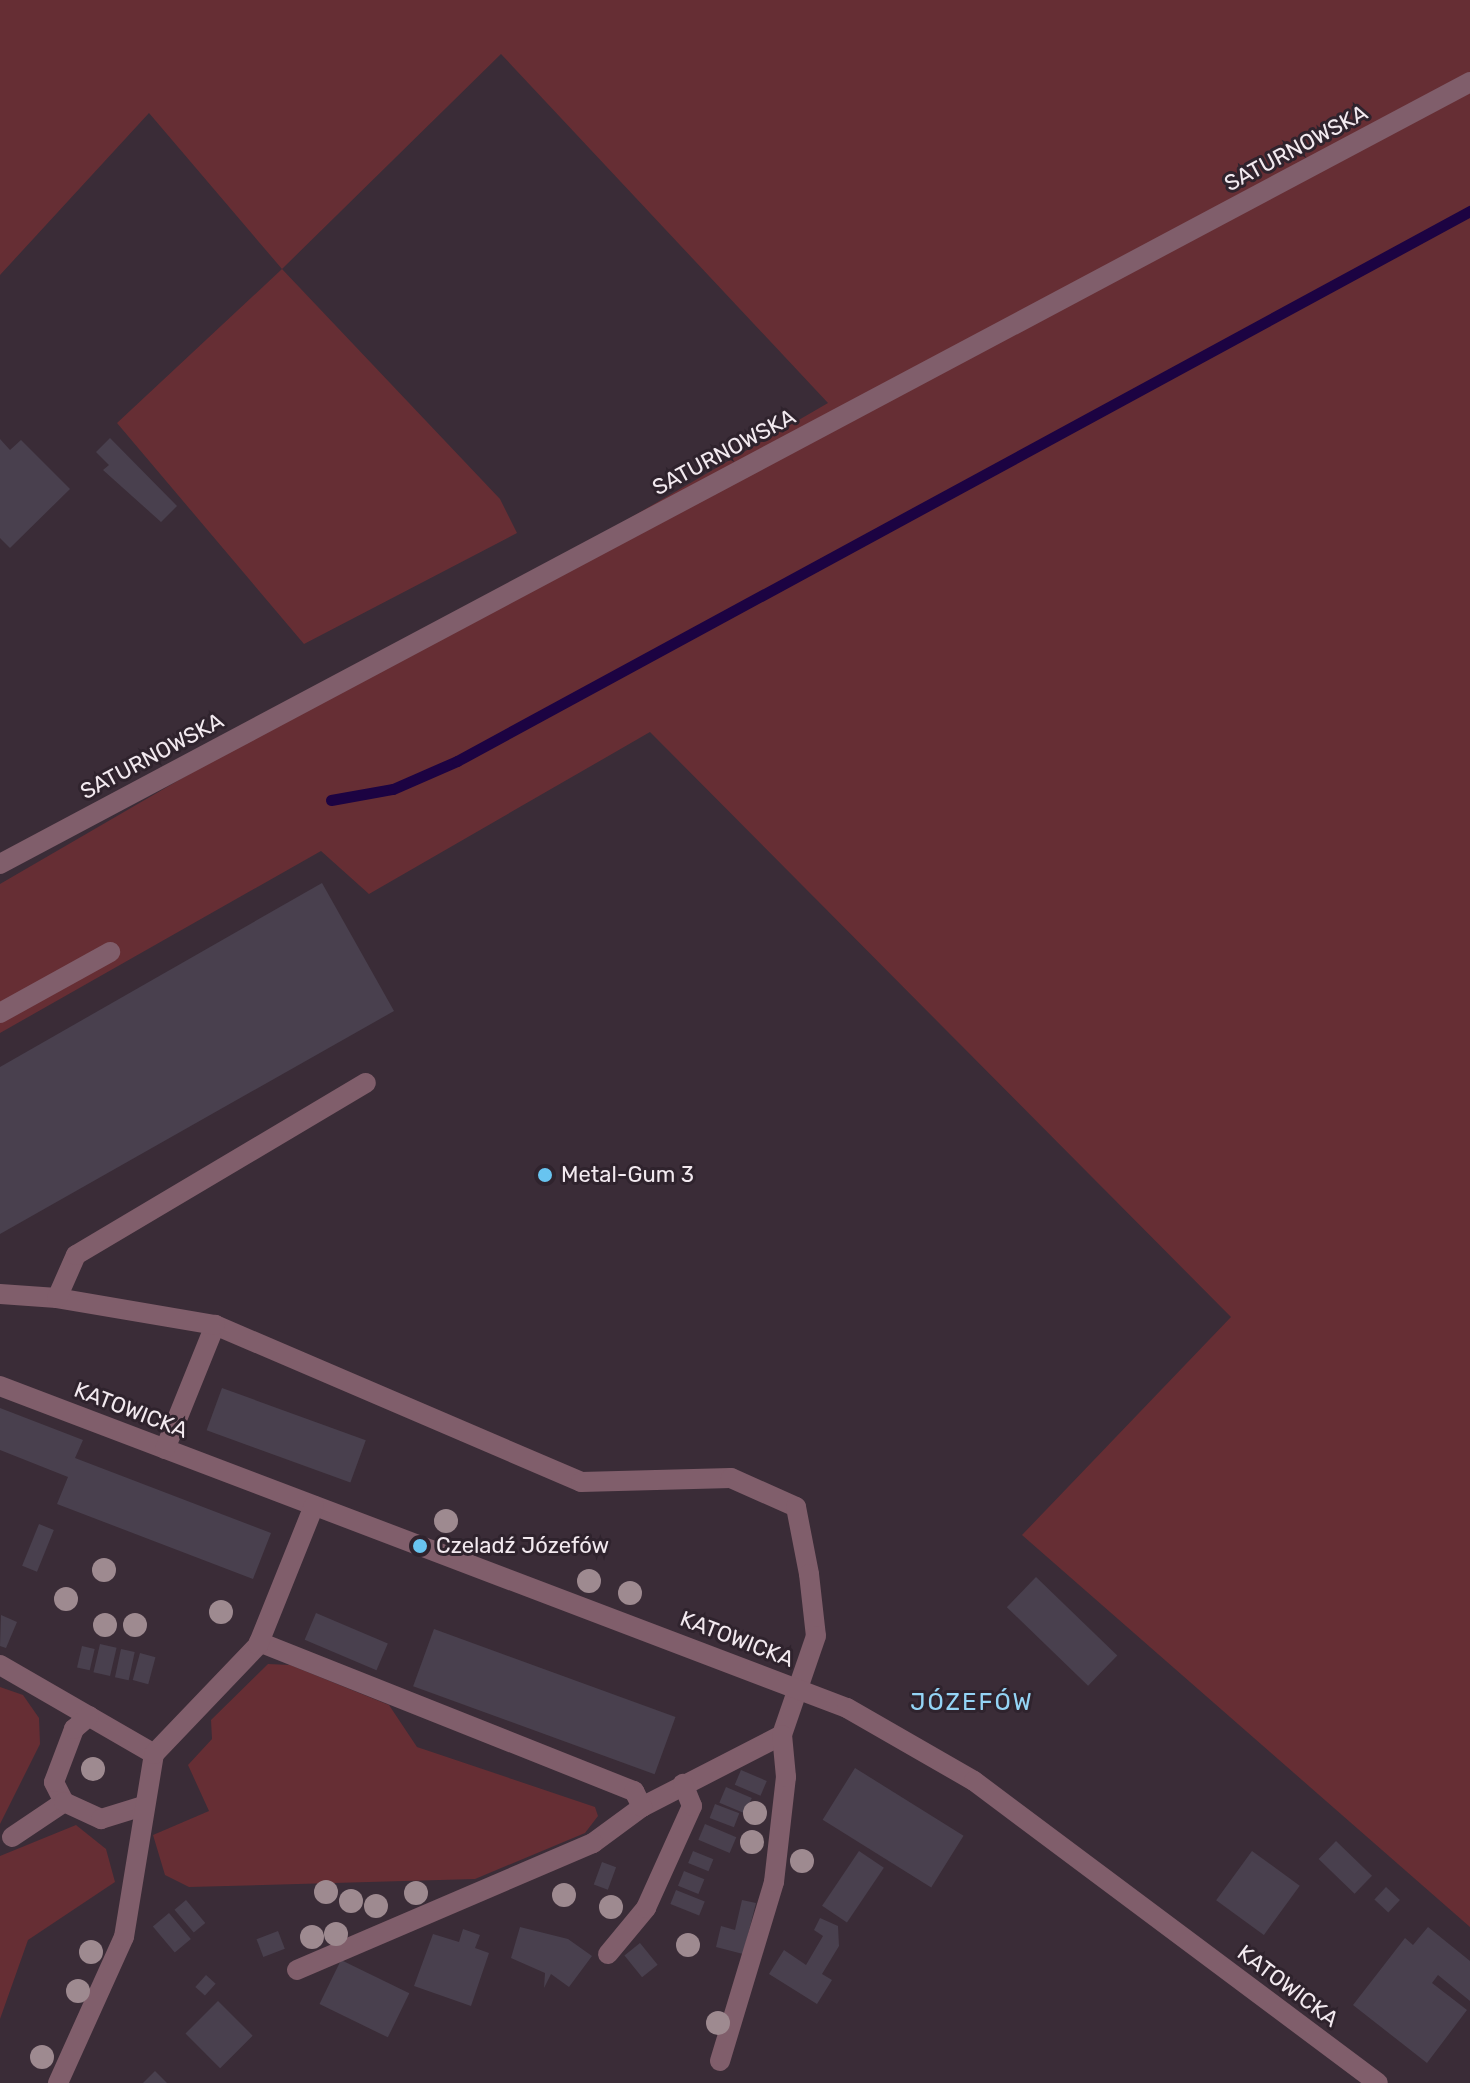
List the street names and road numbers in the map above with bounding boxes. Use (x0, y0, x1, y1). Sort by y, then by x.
street label: SATURNOWSKA (1220, 99, 1372, 197)
street label: SATURNOWSKA (648, 403, 800, 501)
street label: SATURNOWSKA (76, 707, 228, 805)
street label: KATOWICKA (70, 1376, 192, 1444)
street label: KATOWICKA (676, 1605, 798, 1673)
street label: KATOWICKA (1232, 1939, 1344, 2033)

